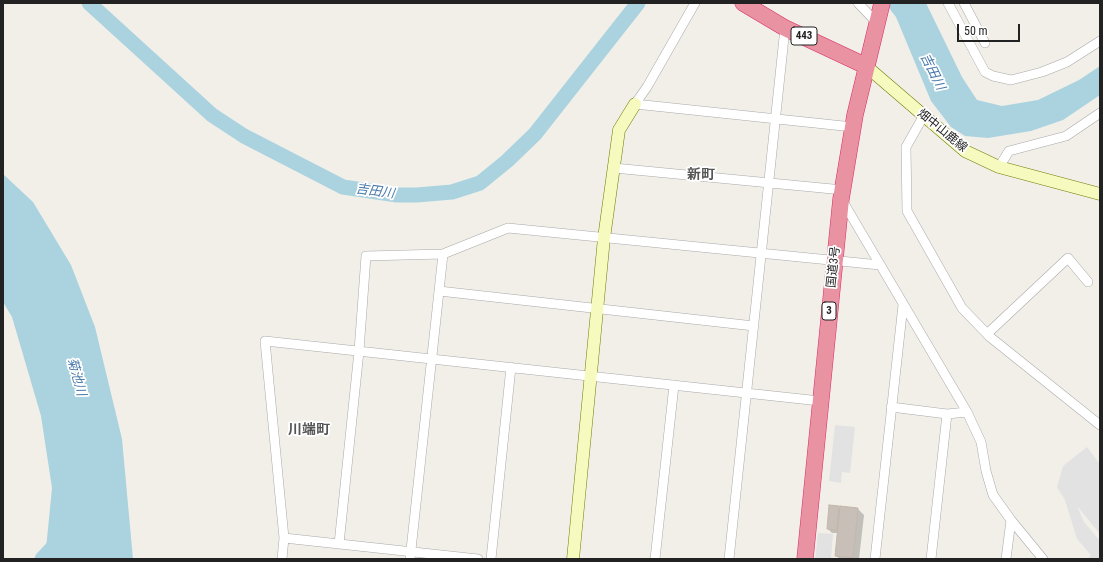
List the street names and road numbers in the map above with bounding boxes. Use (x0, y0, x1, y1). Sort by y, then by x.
road number: 443 (791, 27, 817, 45)
street label: 畑中山鹿線 (914, 107, 970, 155)
street label: 国道3号 (825, 245, 843, 289)
road number: 3 (822, 302, 836, 320)

